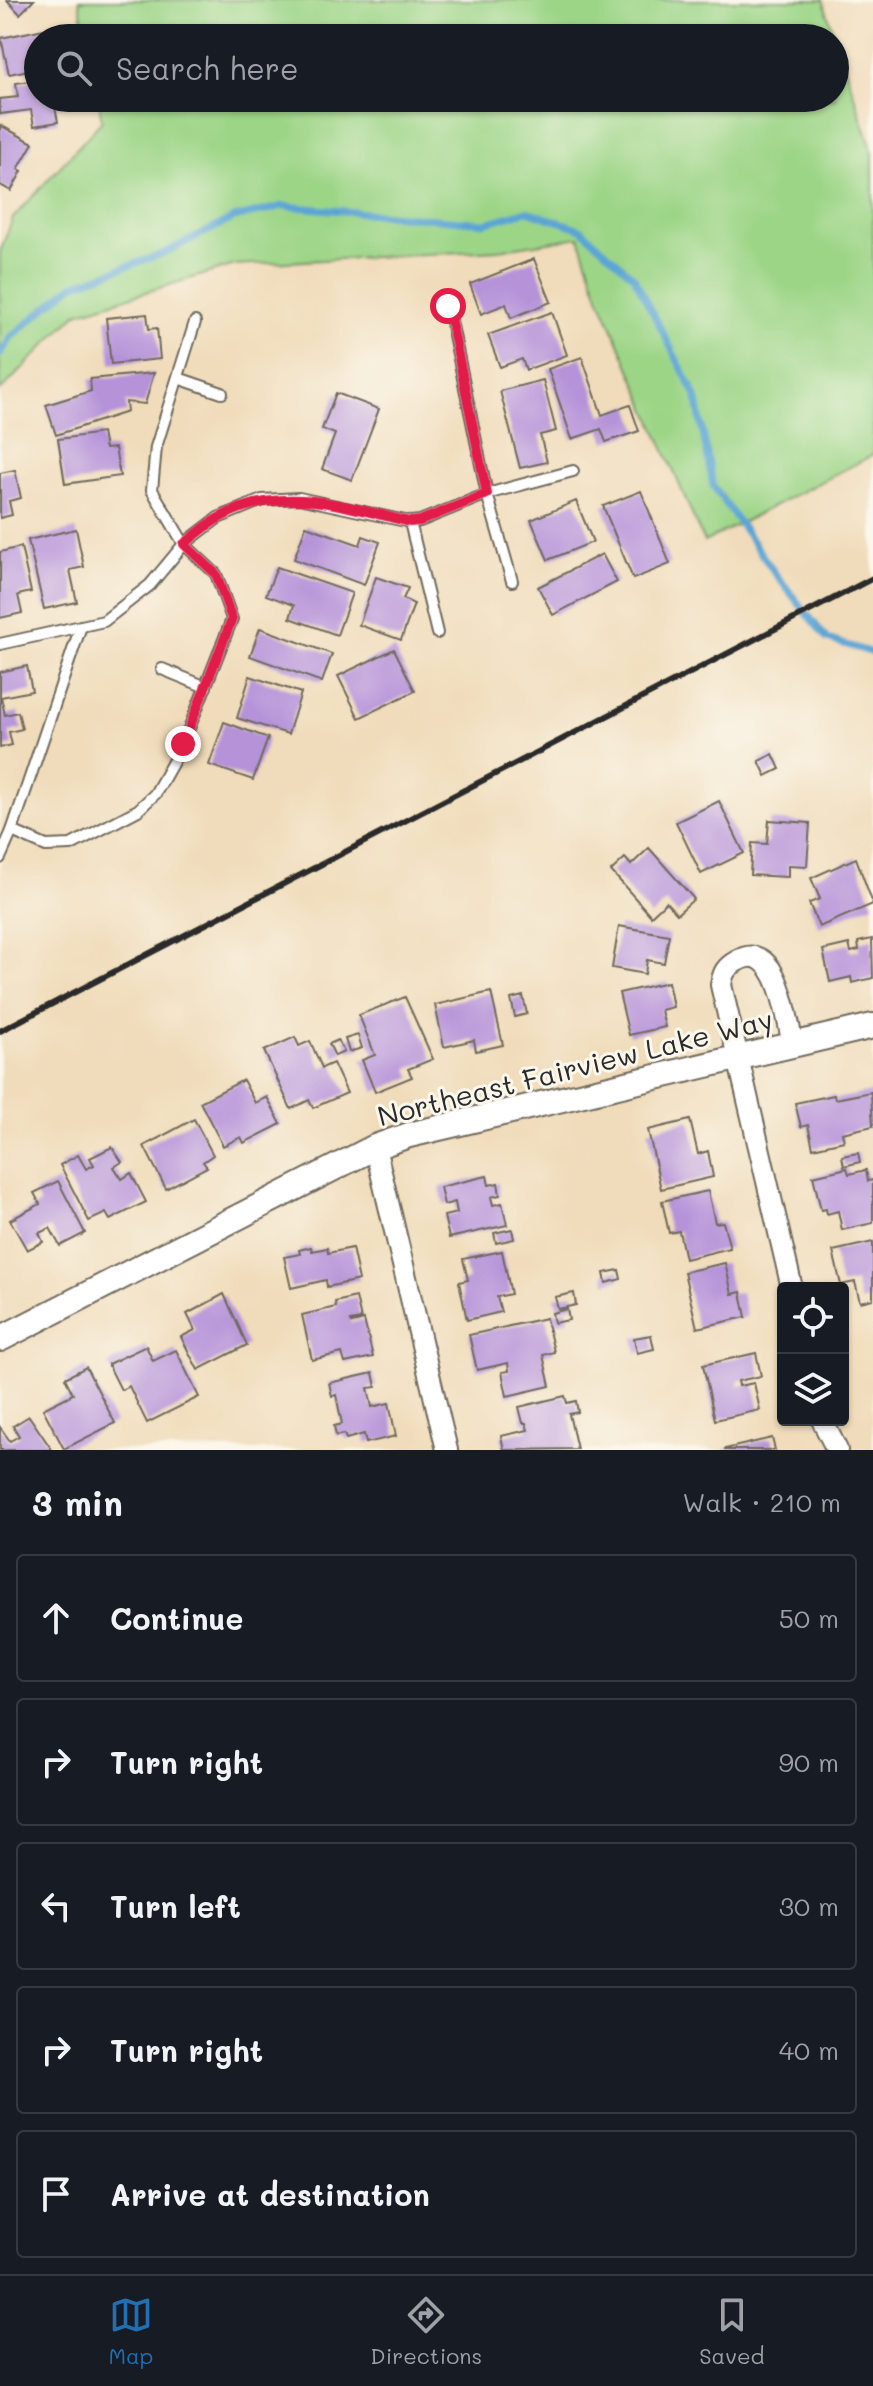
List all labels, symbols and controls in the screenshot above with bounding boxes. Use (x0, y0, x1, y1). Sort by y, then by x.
search box (24, 24, 849, 112)
icon: search (52, 46, 96, 90)
text: Search here (116, 48, 299, 88)
route start (430, 288, 466, 324)
route end (165, 726, 201, 762)
street label: Northeast Fairview Lake Way (374, 1000, 776, 1134)
map controls (777, 1282, 849, 1426)
button: locate (777, 1282, 849, 1354)
button: layers (777, 1354, 849, 1426)
text: 3 min (32, 1480, 123, 1525)
text: Walk · 210 m (682, 1485, 841, 1519)
icon: ahead (34, 1596, 78, 1640)
text: Continue (110, 1598, 243, 1638)
text: 50 m (779, 1601, 839, 1635)
icon: right (34, 1740, 78, 1784)
text: Turn right (110, 1742, 263, 1782)
text: 90 m (779, 1745, 839, 1779)
icon: left (34, 1884, 78, 1928)
text: Turn left (110, 1886, 241, 1926)
text: 30 m (779, 1889, 839, 1923)
icon: right (34, 2028, 78, 2072)
text: Turn right (110, 2030, 263, 2070)
text: 40 m (779, 2033, 839, 2067)
icon: arrive (34, 2172, 78, 2216)
text: Arrive at destination (110, 2174, 430, 2214)
tab: Map (109, 2293, 153, 2370)
tab: Directions (370, 2293, 482, 2370)
tab: Saved (699, 2293, 764, 2370)

